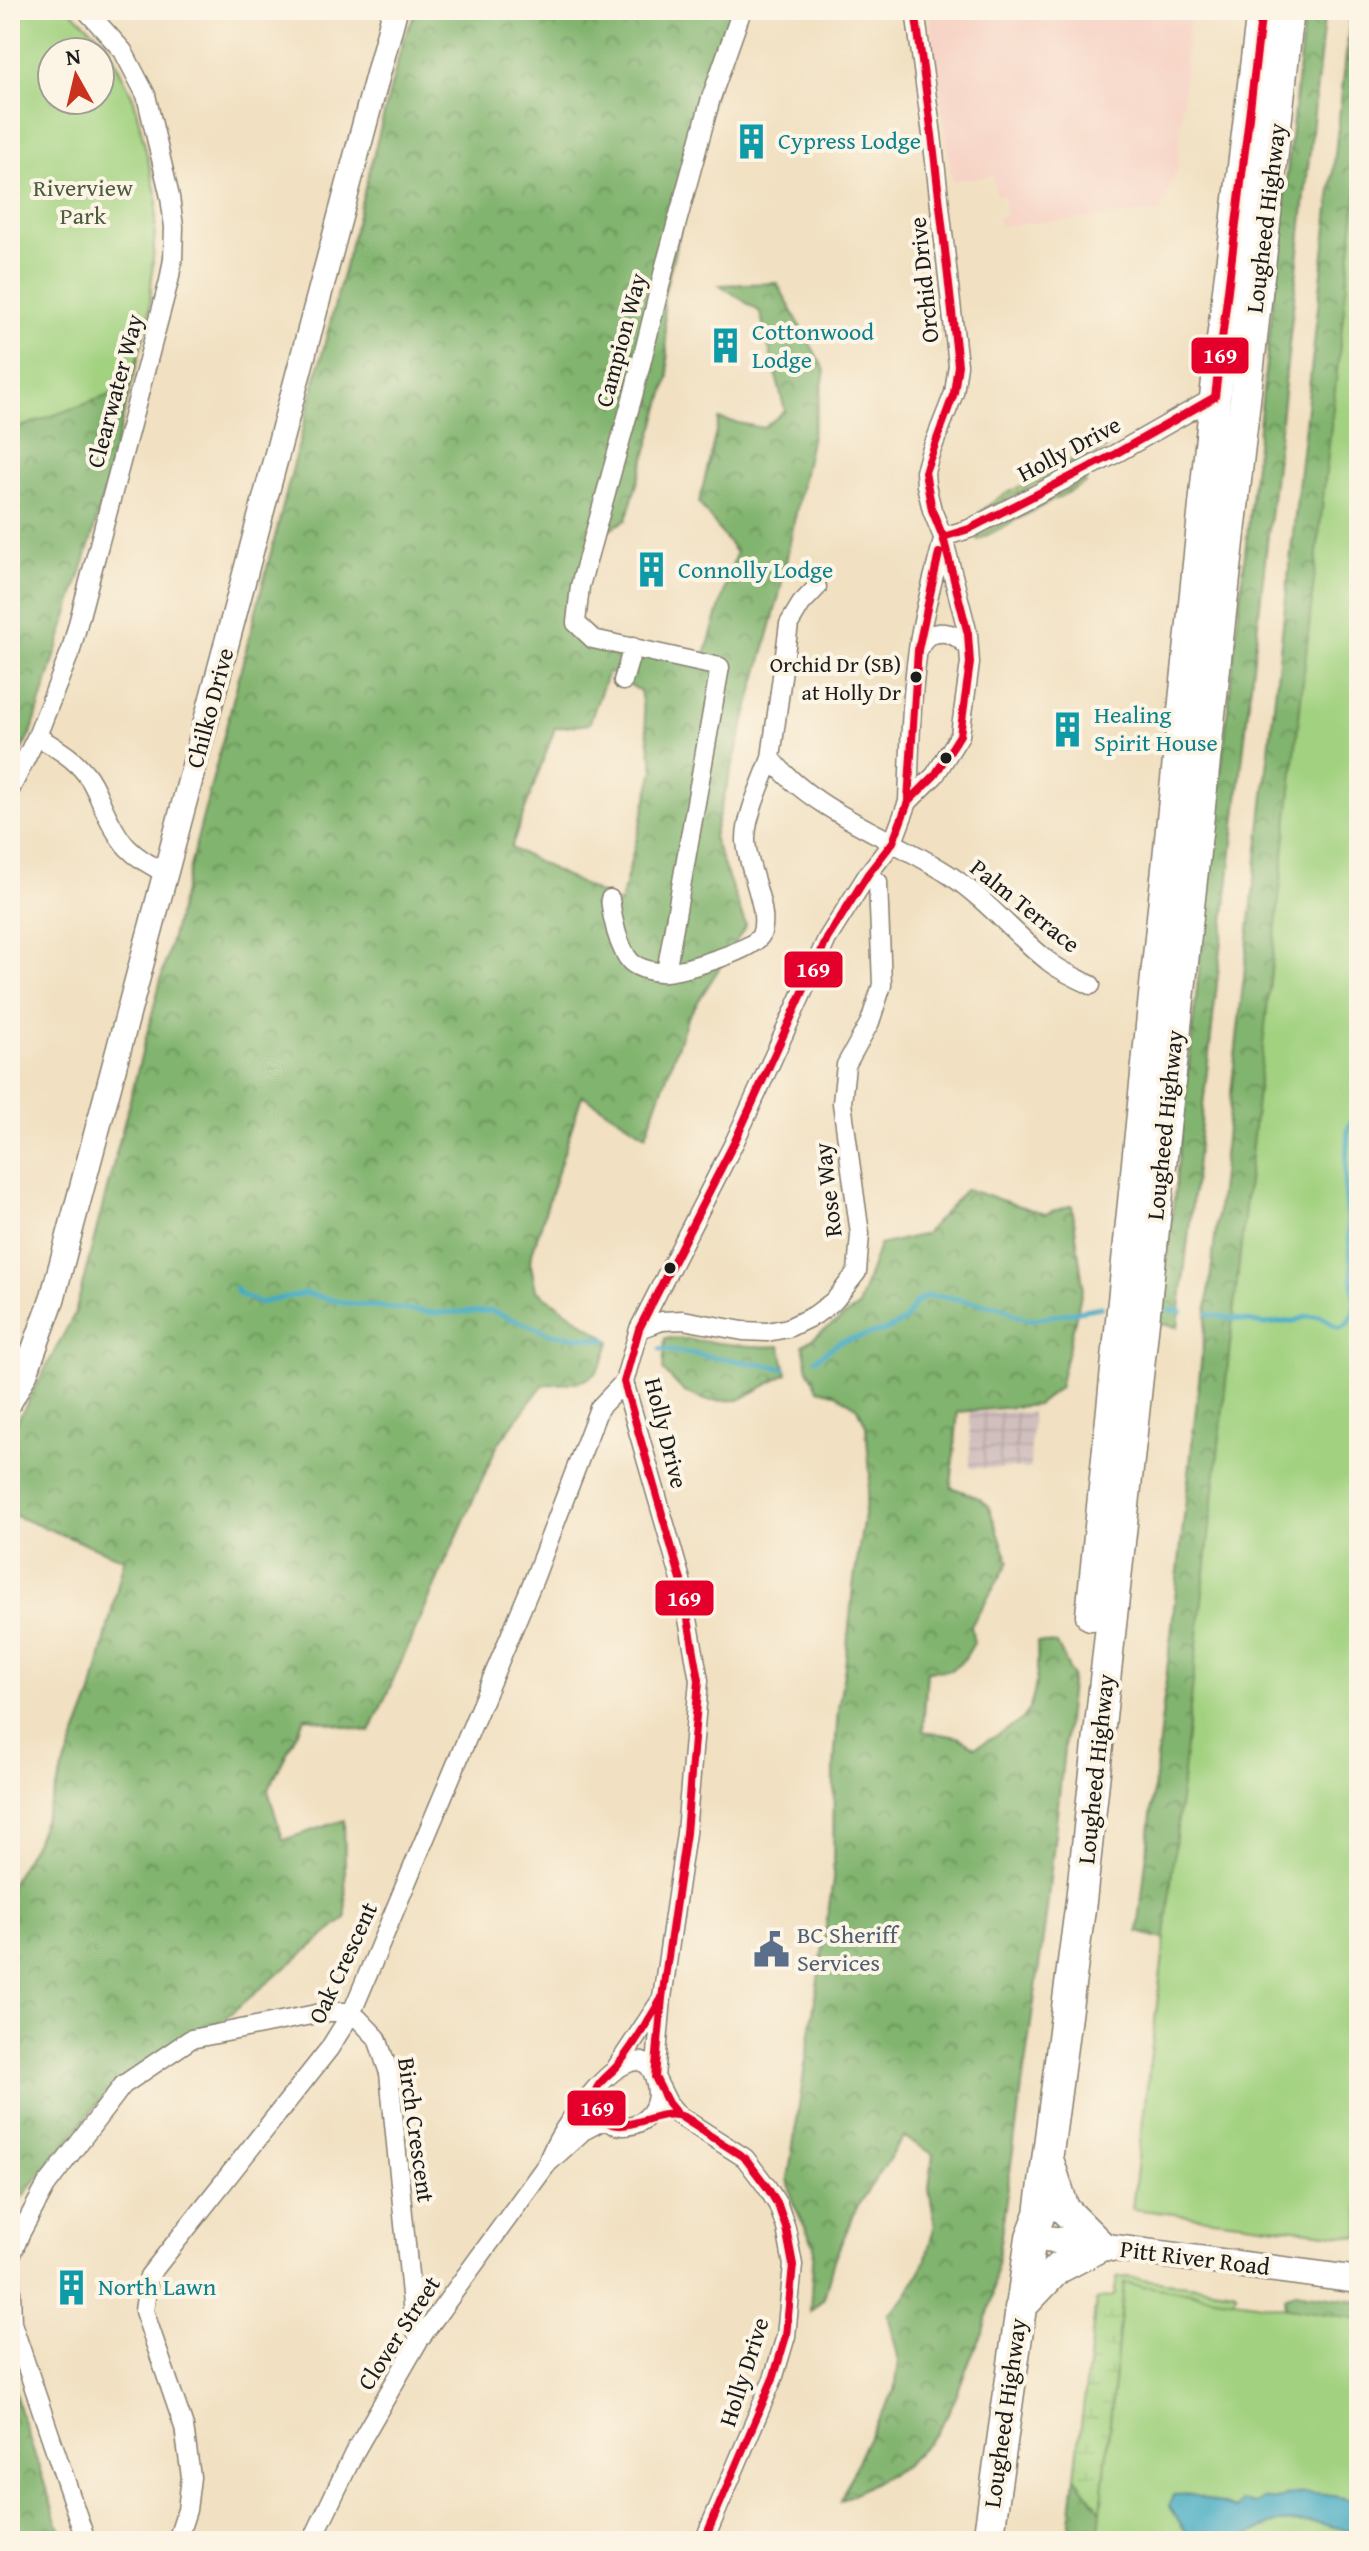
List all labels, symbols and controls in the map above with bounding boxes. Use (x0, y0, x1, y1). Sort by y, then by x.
north arrow (36, 36, 116, 116)
text: N (64, 39, 83, 73)
street label: Lougheed Highway (1236, 121, 1295, 315)
building icon: Cypress Lodge (733, 122, 771, 160)
place label: Cypress Lodge (778, 123, 921, 158)
park label: Riverview Park (33, 170, 133, 233)
street label: Orchid Drive (899, 215, 948, 345)
street label: Campion Way (586, 269, 655, 411)
street label: Clearwater Way (77, 310, 152, 472)
place label: Cottonwood Lodge (752, 314, 874, 377)
building icon: Cottonwood Lodge (707, 327, 745, 365)
line badge: 169 (1190, 336, 1250, 375)
text: 169 (1203, 339, 1237, 371)
street label: Holly Drive (1011, 407, 1127, 490)
building icon: Connolly Lodge (633, 551, 671, 589)
place label: Connolly Lodge (678, 552, 833, 587)
street label: Chilko Drive (177, 644, 242, 772)
place label: Orchid Dr (SB) at Holly Dr (770, 648, 901, 708)
marker: Orchid Dr (SB) at Holly Dr (908, 669, 924, 685)
place label: Healing Spirit House (1094, 697, 1218, 760)
building icon: Healing Spirit House (1049, 710, 1087, 748)
unlabelled marker (938, 750, 954, 766)
street label: Palm Terrace (963, 850, 1088, 961)
line badge: 169 (783, 950, 844, 989)
text: 169 (796, 953, 830, 985)
street label: Lougheed Highway (1137, 1028, 1192, 1222)
street label: Rose Way (804, 1141, 851, 1239)
unlabelled marker (662, 1260, 678, 1276)
street label: Holly Drive (636, 1374, 697, 1492)
line badge: 169 (654, 1579, 715, 1617)
text: 169 (667, 1582, 701, 1614)
street label: Lougheed Highway (1068, 1672, 1123, 1866)
street label: Oak Crescent (299, 1896, 386, 2029)
place label: BC Sheriff Services (797, 1917, 900, 1980)
public building icon: BC Sheriff Services (752, 1930, 790, 1968)
street label: Birch Crescent (389, 2055, 444, 2205)
line badge: 169 (566, 2089, 627, 2127)
text: 169 (580, 2092, 614, 2124)
street label: Pitt River Road (1118, 2231, 1272, 2284)
building icon: North Lawn (53, 2268, 91, 2306)
street label: Clover Street (348, 2268, 449, 2397)
place label: North Lawn (98, 2269, 217, 2304)
street label: Holly Drive (709, 2313, 778, 2431)
street label: Lougheed Highway (974, 2316, 1035, 2510)

